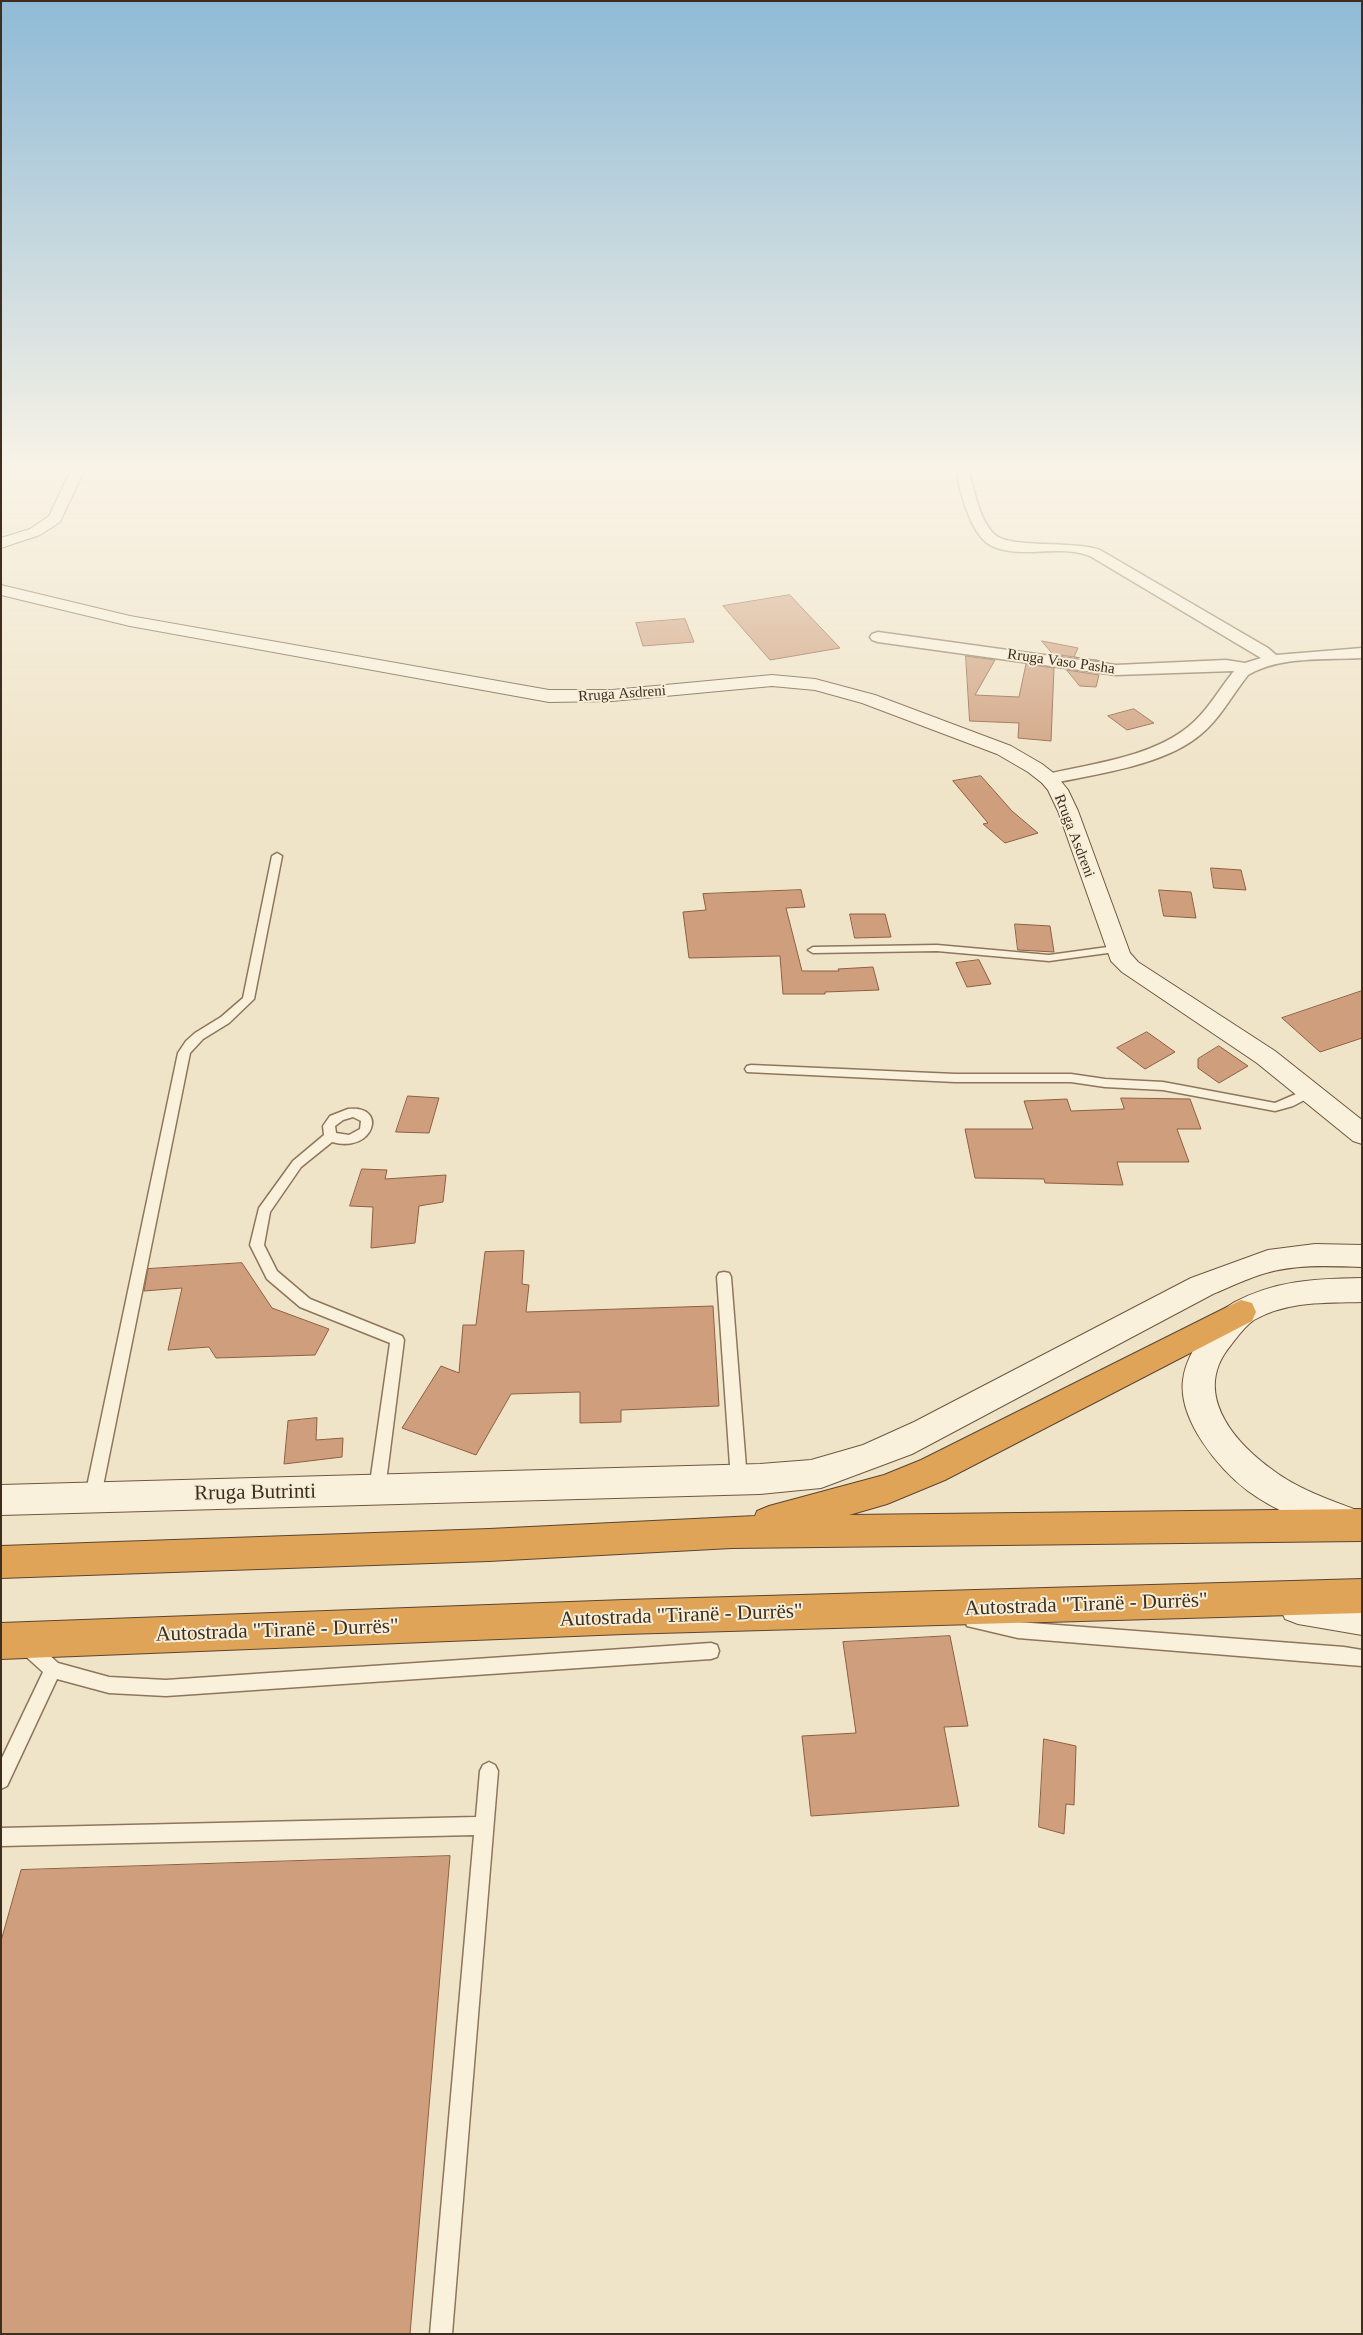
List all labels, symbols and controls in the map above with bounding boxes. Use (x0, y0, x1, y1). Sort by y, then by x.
street label: Rruga Vaso Pasha (1006, 646, 1116, 678)
street label: Rruga Asdreni (578, 682, 666, 706)
street label: Rruga Asdreni (1050, 792, 1098, 880)
street label: Rruga Butrinti (194, 1479, 316, 1507)
street label: Autostrada "Tiranë - Durrës" (964, 1588, 1208, 1622)
street label: Autostrada "Tiranë - Durrës" (559, 1599, 803, 1633)
street label: Autostrada "Tiranë - Durrës" (155, 1614, 399, 1648)

